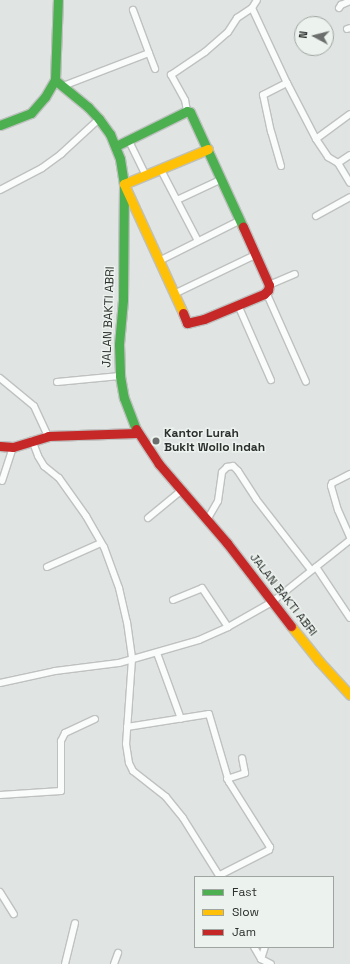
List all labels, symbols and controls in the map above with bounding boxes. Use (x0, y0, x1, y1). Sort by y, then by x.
north arrow (294, 16, 334, 56)
text: N (296, 30, 310, 39)
street label: JALAN BAKTI ABRI (100, 266, 118, 368)
place label: Kantor Lurah Bukit Wolio Indah (164, 427, 265, 455)
marker: Kantor Lurah Bukit Wolio Indah (151, 436, 161, 446)
street label: JALAN BAKTI ABRI (246, 551, 320, 639)
legend (194, 876, 334, 948)
text: Fast (232, 884, 257, 900)
text: Slow (232, 904, 259, 920)
text: Jam (232, 924, 256, 940)

